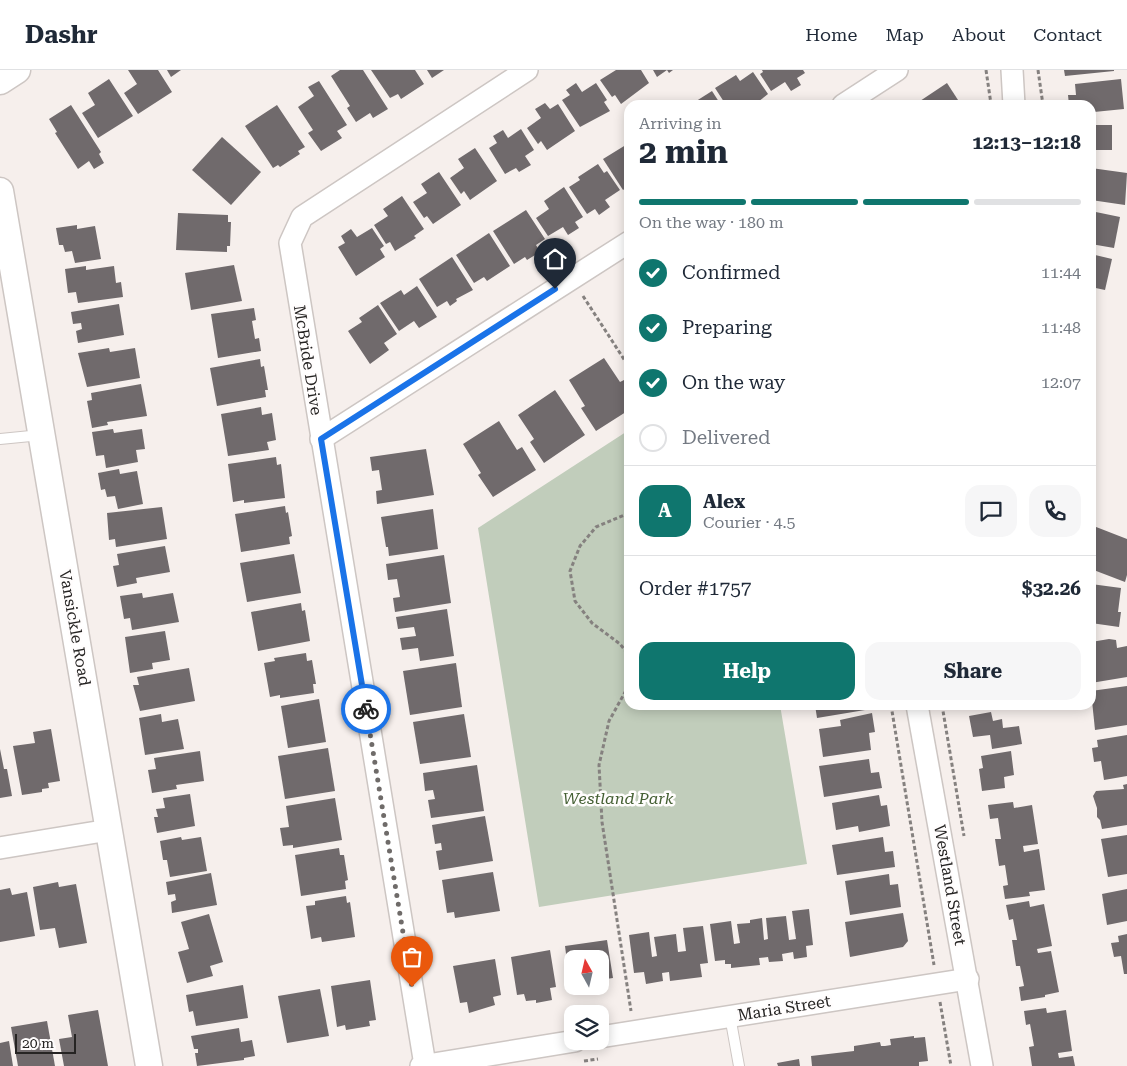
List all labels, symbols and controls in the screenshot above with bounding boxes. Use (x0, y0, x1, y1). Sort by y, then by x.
text: Dashr (25, 21, 98, 49)
text: Home (805, 24, 857, 45)
text: Map (885, 24, 924, 45)
text: About (952, 24, 1005, 45)
text: Contact (1033, 24, 1102, 45)
text: Arriving in (639, 114, 722, 133)
text: 12:13–12:18 (972, 131, 1081, 154)
text: 2 min (639, 133, 728, 171)
text: On the way · 180 m (639, 213, 784, 232)
pin (534, 238, 576, 289)
icon: home (541, 245, 569, 273)
icon: check (639, 259, 667, 287)
text: Confirmed (682, 261, 780, 284)
text: 11:44 (1041, 263, 1081, 282)
street label: McBride Drive (290, 304, 326, 417)
icon: check (639, 314, 667, 342)
text: Preparing (682, 316, 772, 339)
text: 11:48 (1041, 318, 1081, 337)
icon: check (639, 369, 667, 397)
text: On the way (682, 371, 785, 394)
text: 12:07 (1041, 373, 1081, 392)
text: Delivered (682, 426, 770, 449)
button: chat (965, 485, 1017, 537)
button: phone (1029, 485, 1081, 537)
text: Alex (703, 490, 745, 513)
text: A (658, 499, 672, 522)
text: Courier · 4.5 (703, 513, 796, 532)
street label: Vansickle Road (55, 568, 95, 688)
text: Order #1757 (639, 577, 751, 600)
text: $32.26 (1022, 577, 1081, 600)
button: Help (639, 642, 855, 700)
button: Share (865, 642, 1081, 700)
courier (341, 684, 391, 734)
icon: bike (352, 695, 380, 723)
park label: Westland Park (563, 789, 674, 808)
street label: Westland Street (930, 823, 970, 947)
pin (391, 936, 433, 987)
icon: bag (398, 943, 426, 971)
north arrow (564, 950, 609, 995)
map controls (564, 950, 609, 1050)
street label: Maria Street (736, 991, 832, 1025)
button: layers (564, 1005, 609, 1050)
scale bar (15, 1031, 76, 1054)
text: 20 m (22, 1035, 54, 1051)

